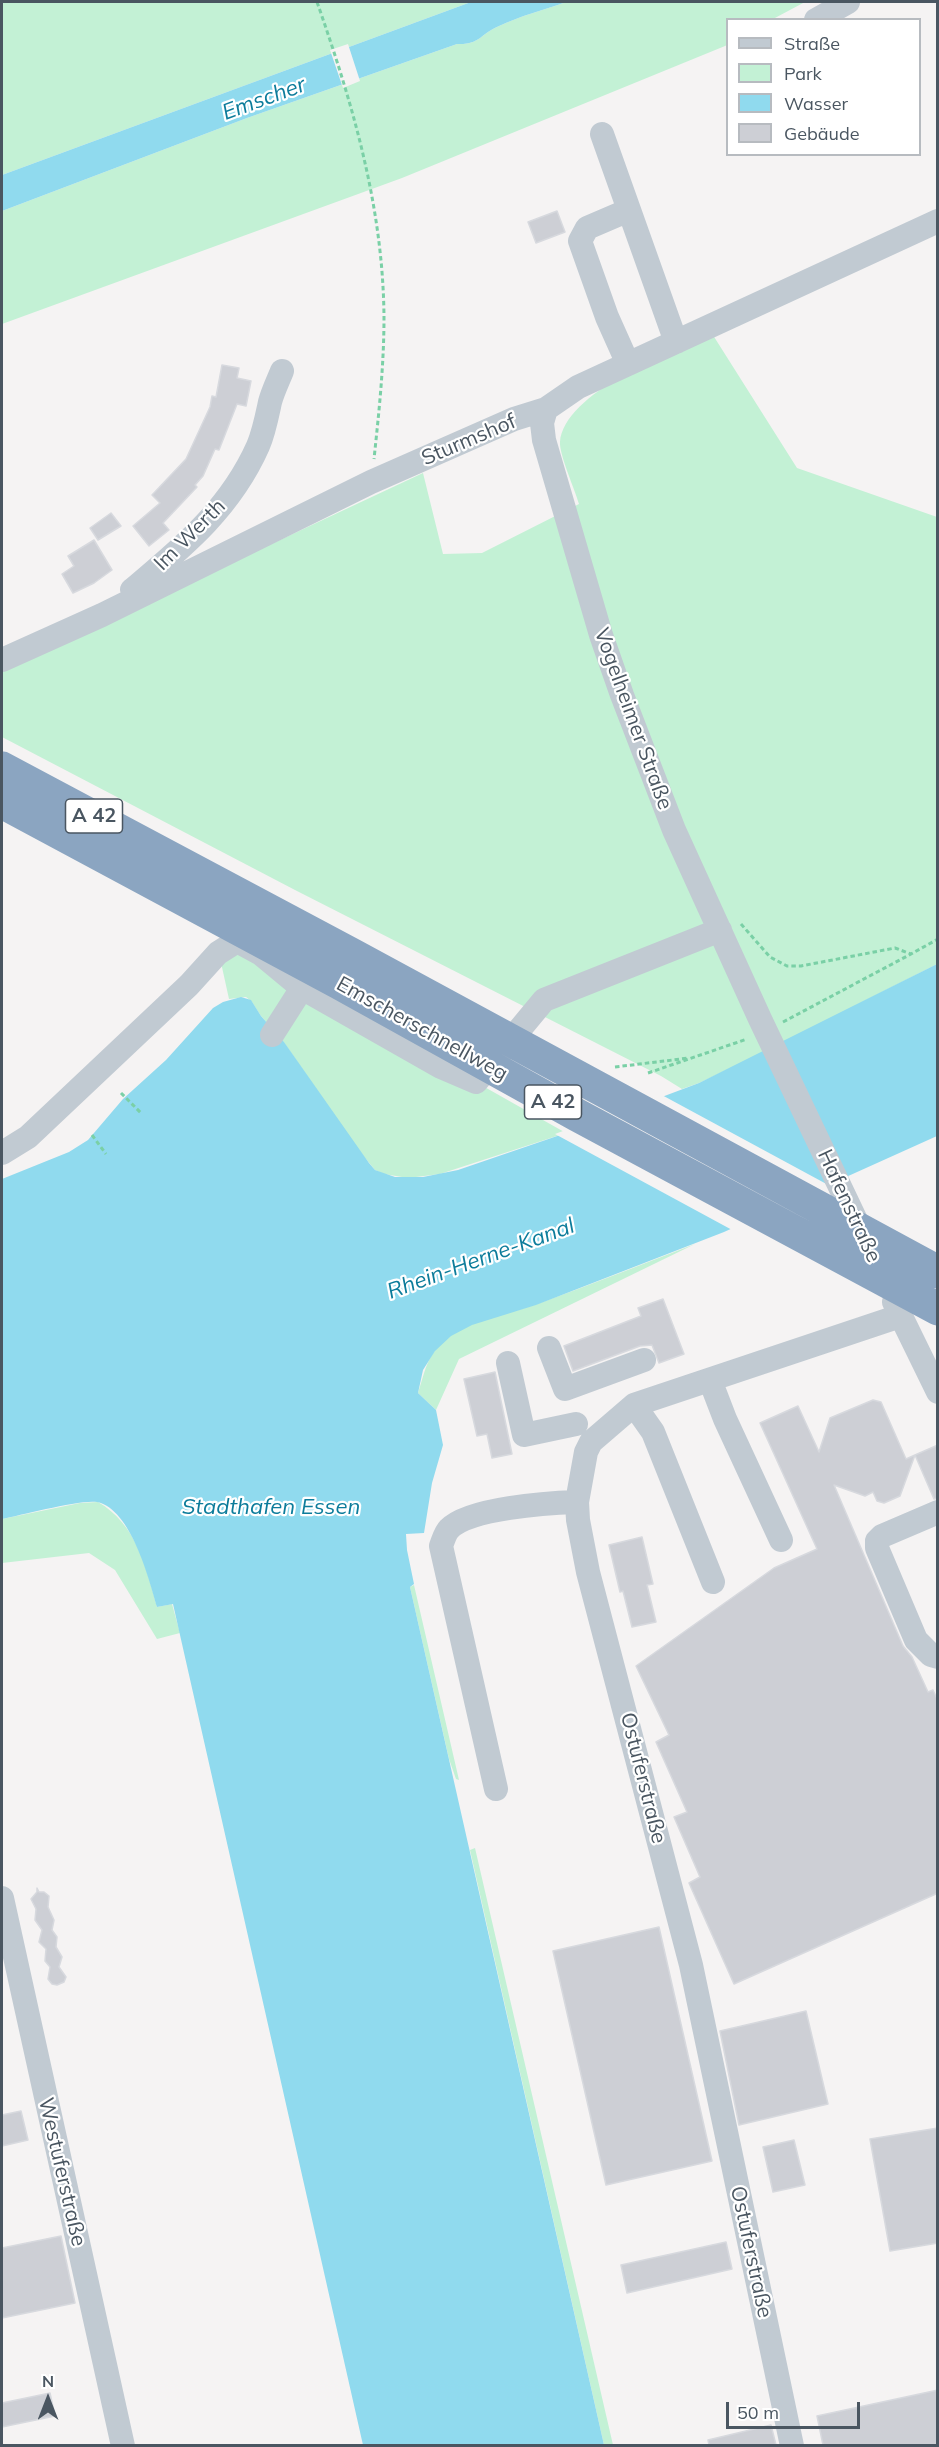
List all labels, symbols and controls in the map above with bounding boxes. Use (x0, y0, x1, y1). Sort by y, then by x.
legend (726, 18, 921, 156)
text: Straße (784, 32, 840, 55)
text: Park (784, 62, 822, 85)
water label: Emscher (219, 72, 309, 126)
text: Wasser (784, 92, 848, 115)
text: Gebäude (784, 122, 860, 145)
street label: Sturmshof (418, 409, 520, 471)
street label: Im Werth (149, 494, 231, 576)
street label: Vogelheimer Straße (588, 625, 678, 813)
road number: A 42 (66, 799, 122, 833)
street label: Emscherschnellweg (332, 971, 512, 1087)
road number: A 42 (524, 1085, 582, 1119)
street label: Hafenstraße (812, 1146, 886, 1266)
water label: Rhein-Herne-Kanal (384, 1213, 578, 1305)
water label: Stadthafen Essen (182, 1494, 360, 1520)
street label: Ostuferstraße (615, 1710, 671, 1846)
street label: Westuferstraße (33, 2095, 91, 2249)
street label: Ostuferstraße (725, 2184, 777, 2320)
north arrow (18, 2369, 78, 2429)
text: N (42, 2371, 54, 2391)
scale bar (729, 2390, 862, 2428)
text: 50 m (737, 2401, 779, 2424)

